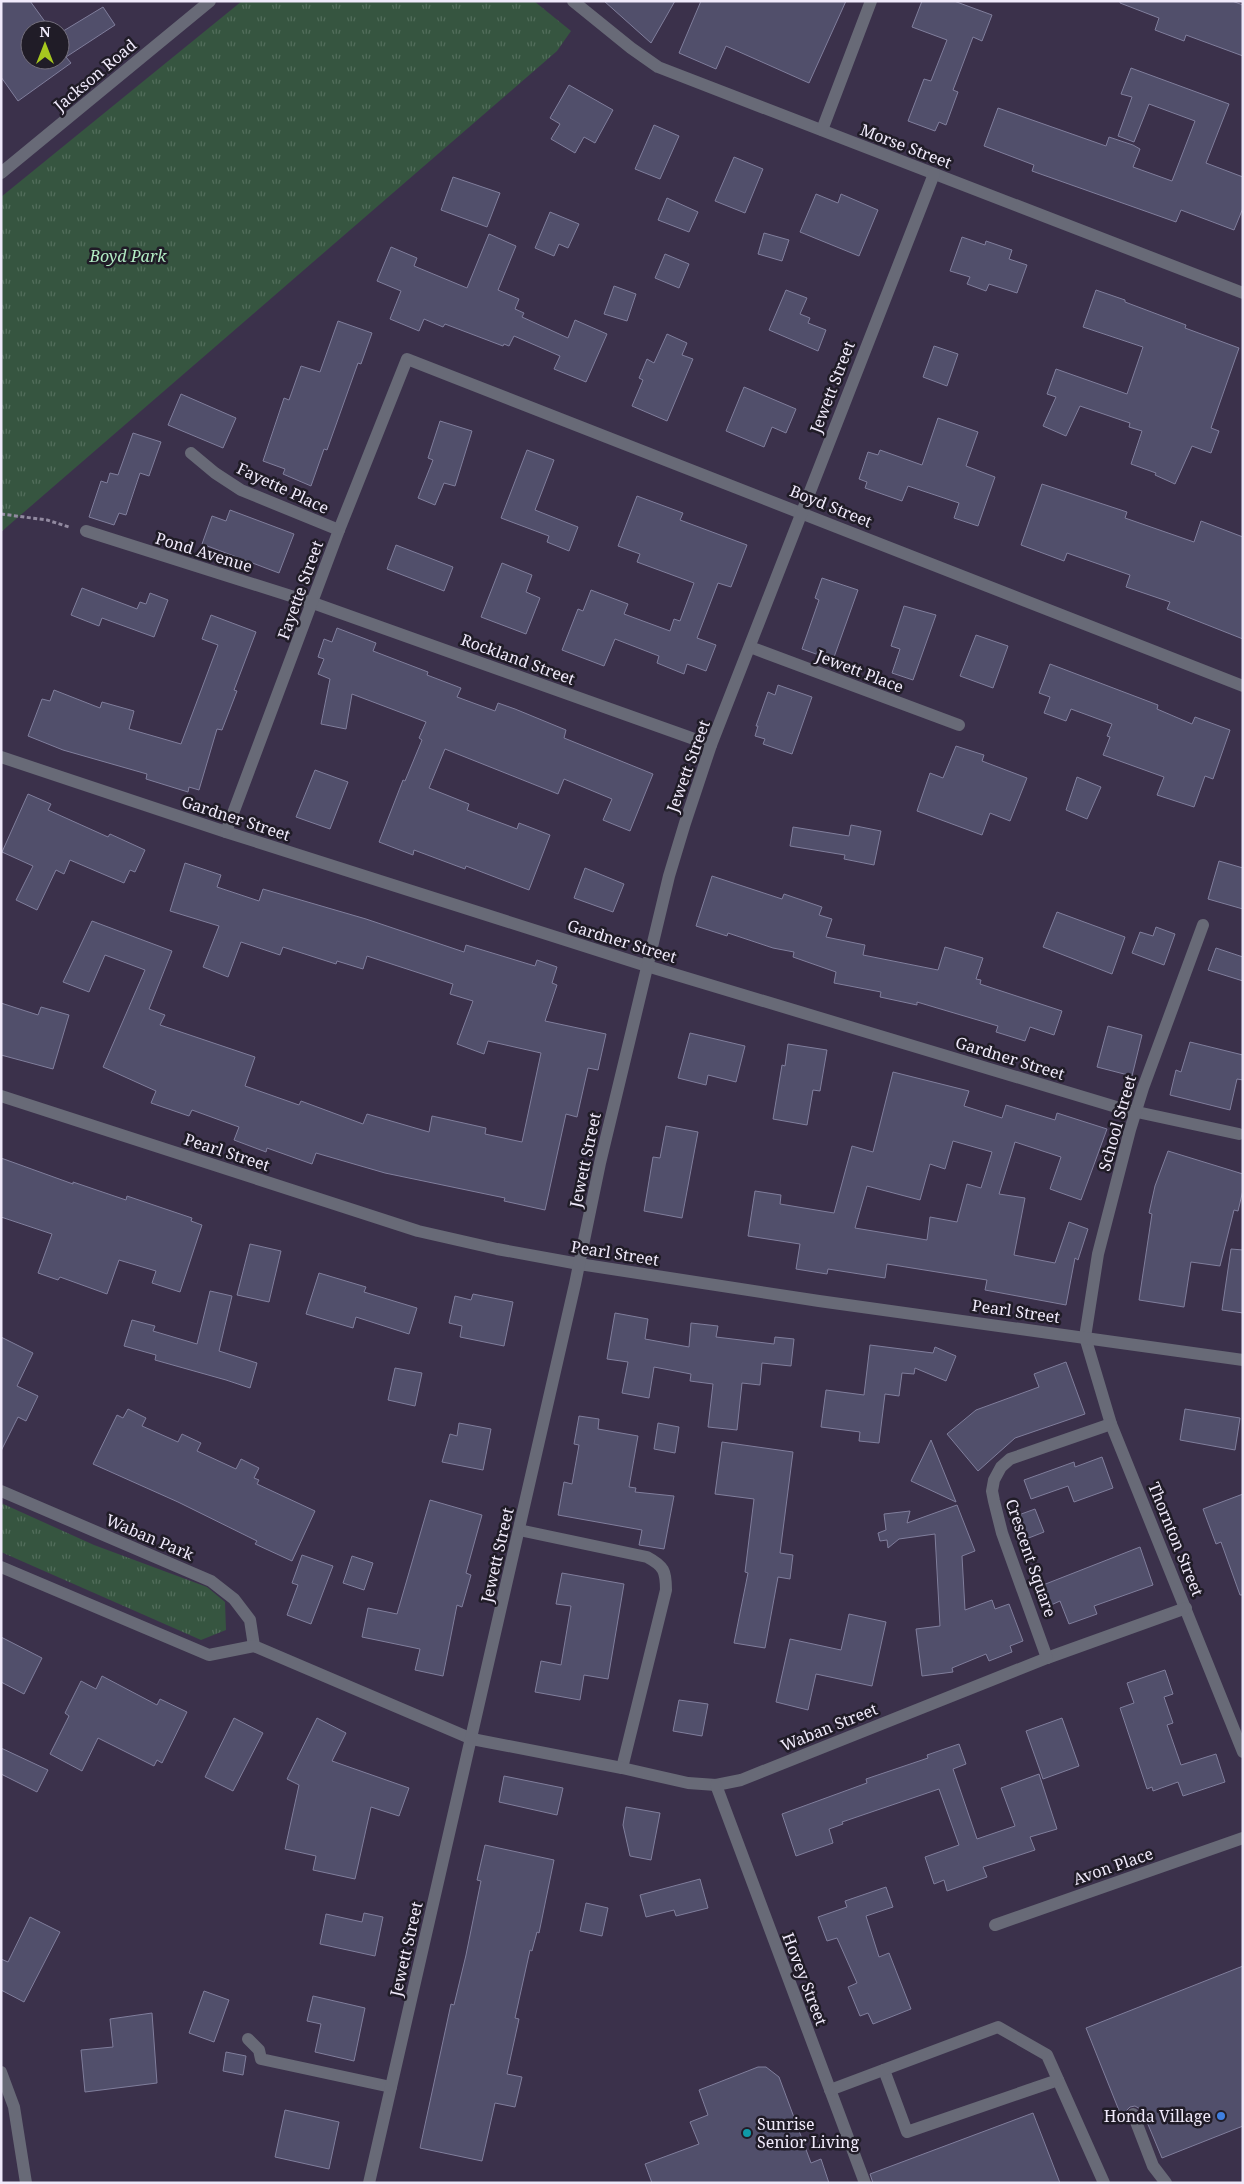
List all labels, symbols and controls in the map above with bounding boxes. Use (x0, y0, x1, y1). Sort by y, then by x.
north arrow (20, 20, 70, 70)
text: N (39, 22, 51, 41)
street label: Jackson Road (48, 34, 141, 117)
street label: Morse Street (857, 118, 955, 174)
park label: Boyd Park (89, 245, 167, 267)
street label: Jewett Street (804, 338, 860, 437)
street label: Fayette Place (233, 457, 333, 519)
street label: Boyd Street (787, 479, 876, 533)
street label: Pond Avenue (153, 527, 255, 577)
street label: Fayette Street (272, 537, 328, 642)
street label: Rockland Street (458, 628, 578, 690)
street label: Jewett Place (812, 644, 907, 698)
street label: Jewett Street (661, 716, 715, 816)
street label: Gardner Street (179, 790, 293, 846)
street label: Gardner Street (565, 914, 680, 968)
street label: Gardner Street (953, 1031, 1068, 1085)
street label: School Street (1093, 1072, 1141, 1174)
street label: Jewett Street (564, 1110, 606, 1211)
street label: Pearl Street (182, 1128, 273, 1176)
street label: Pearl Street (570, 1235, 661, 1271)
street label: Pearl Street (971, 1294, 1062, 1328)
street label: Thornton Street (1143, 1479, 1209, 1600)
street label: Crescent Square (1000, 1496, 1062, 1620)
street label: Jewett Street (475, 1505, 519, 1606)
street label: Waban Park (103, 1509, 198, 1566)
street label: Waban Street (777, 1697, 881, 1756)
street label: Avon Place (1070, 1842, 1156, 1890)
street label: Jewett Street (384, 1899, 428, 2000)
street label: Hovey Street (777, 1930, 833, 2029)
place label: Honda Village (1104, 2105, 1211, 2127)
marker: Honda Village (1215, 2110, 1227, 2122)
place label: Sunrise Senior Living (757, 2113, 859, 2153)
marker: Sunrise Senior Living (741, 2127, 753, 2139)

